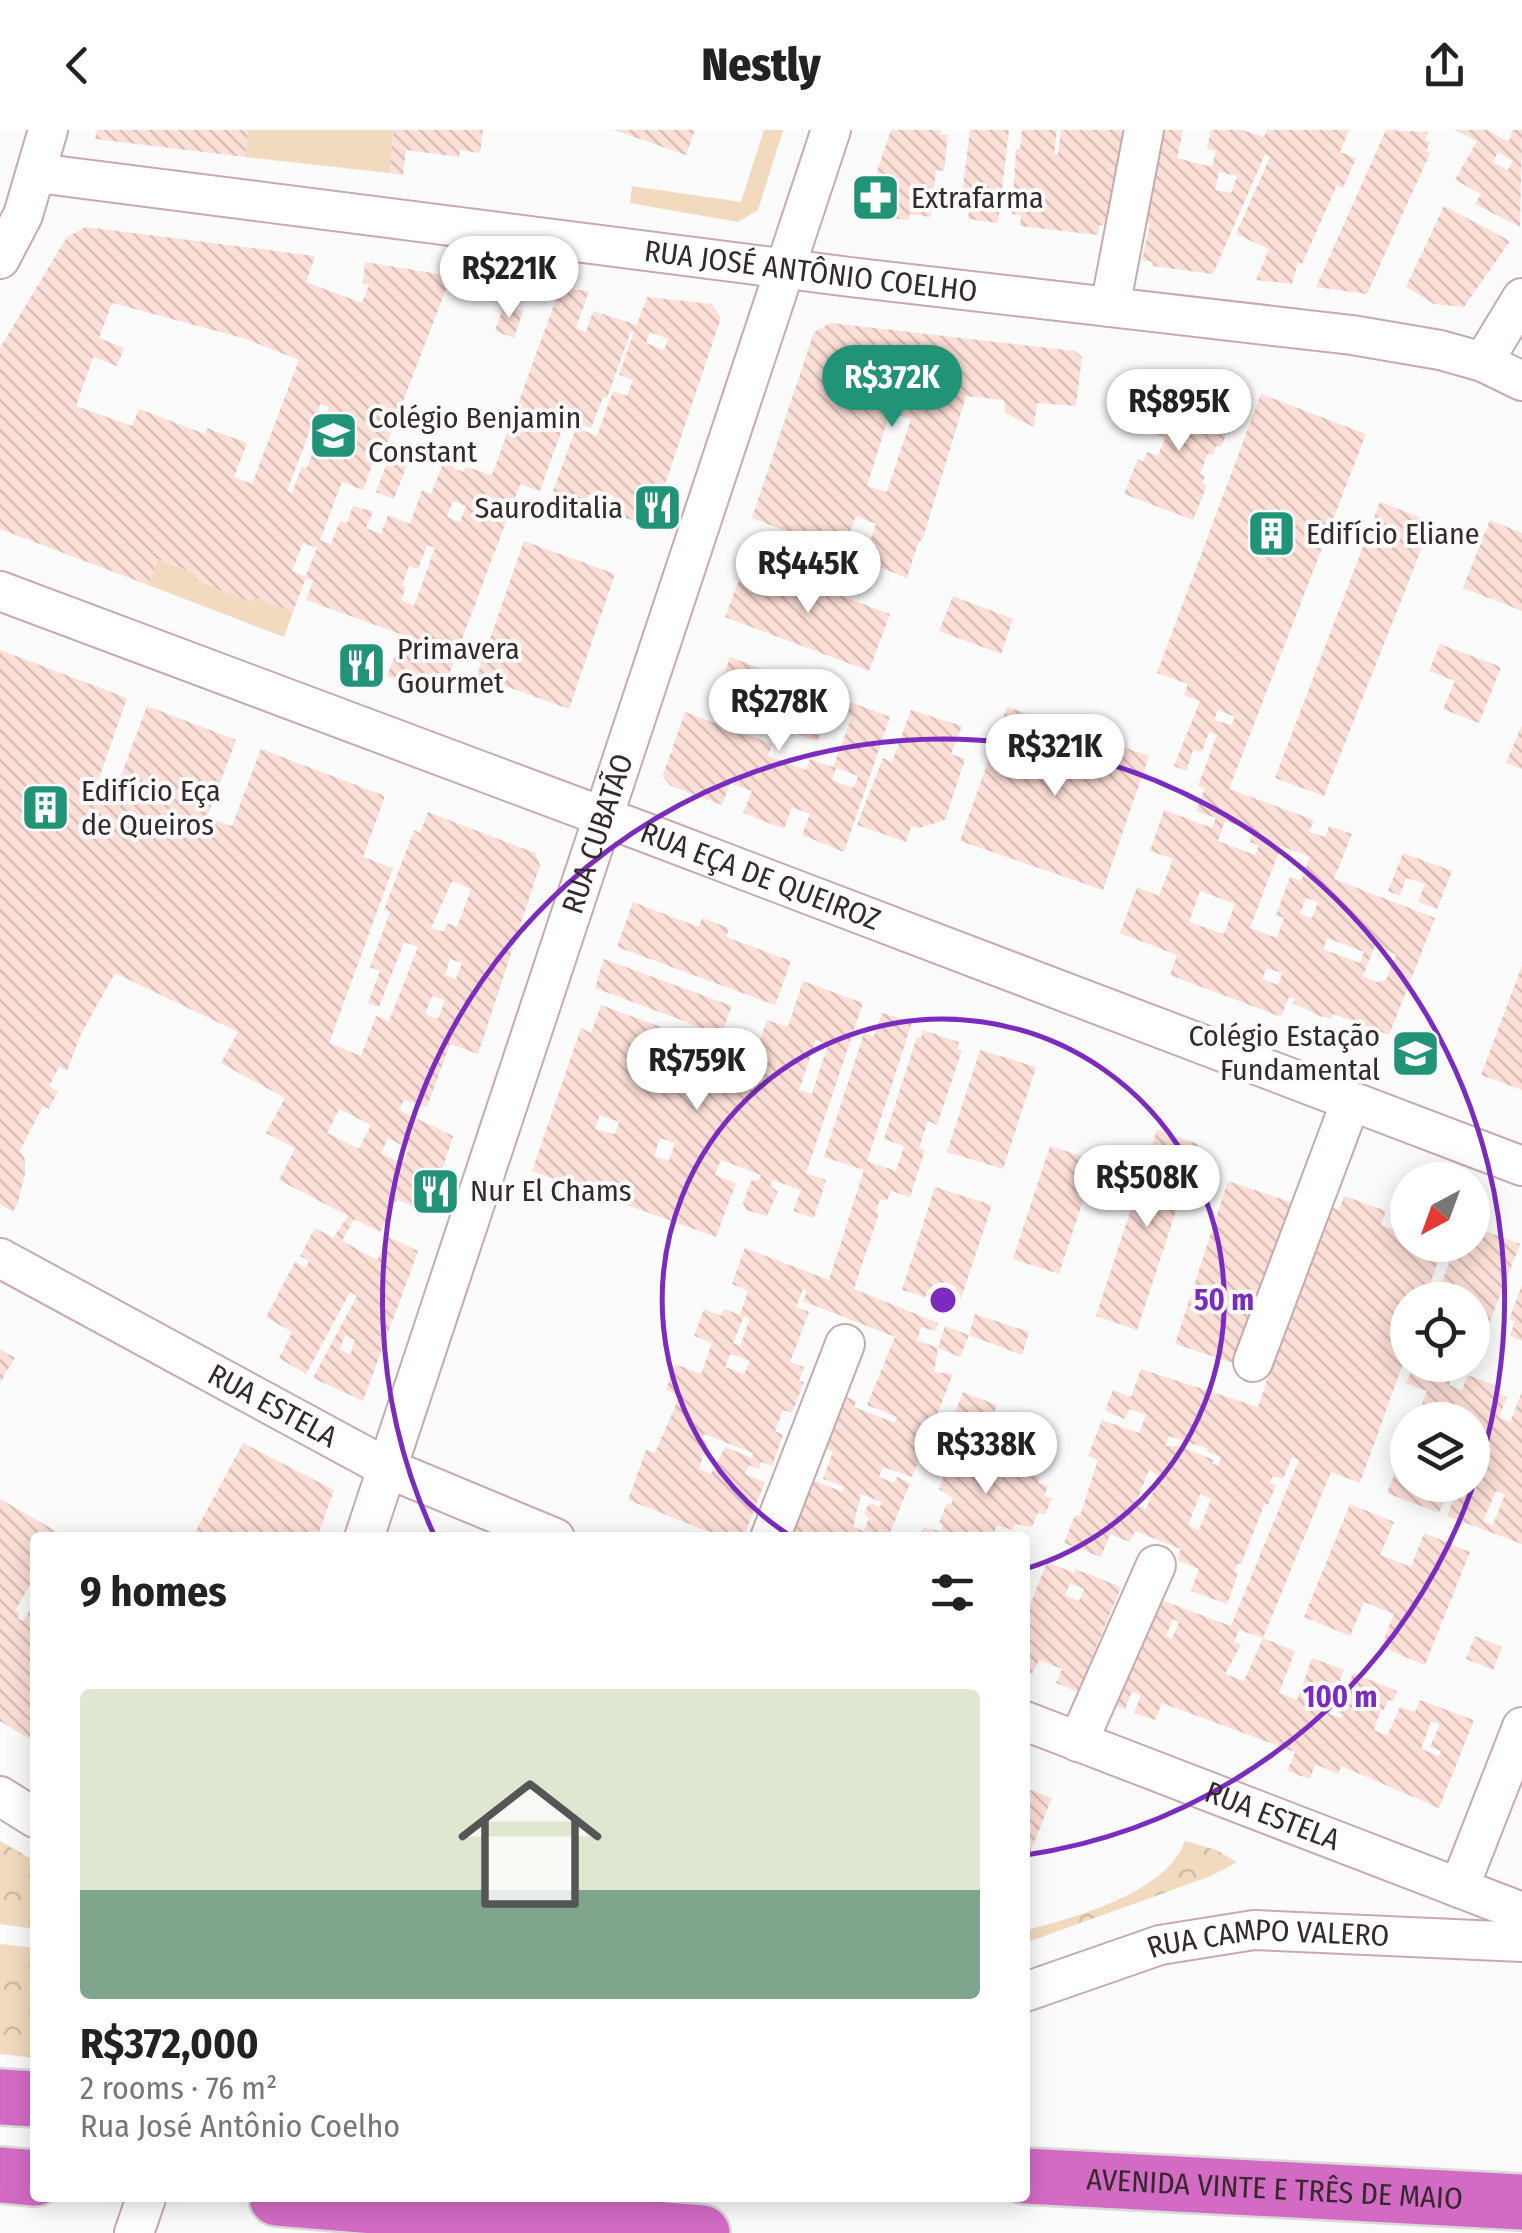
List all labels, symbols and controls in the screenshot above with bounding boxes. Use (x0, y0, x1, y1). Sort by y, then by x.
icon: back (50, 38, 105, 93)
text: Nestly (701, 38, 821, 92)
icon: share (1417, 38, 1472, 93)
pharmacy icon: Extrafarma (850, 172, 902, 224)
place label: Extrafarma (911, 180, 1044, 216)
street label: RUA JOSÉ ANTÔNIO COELHO (642, 233, 979, 310)
pin: R$221K (428, 236, 590, 321)
text: R$221K (462, 249, 556, 287)
pin: R$372K (811, 345, 973, 430)
text: R$372K (844, 358, 940, 396)
pin: R$895K (1098, 369, 1260, 454)
text: R$895K (1128, 382, 1230, 420)
place label: Colégio Benjamin Constant (368, 400, 581, 470)
school or university icon: Colégio Benjamin Constant (307, 409, 359, 461)
restaurant icon: Sauroditalia (632, 482, 684, 534)
place label: Sauroditalia (475, 490, 623, 526)
building icon: Edifício Eliane (1245, 508, 1297, 560)
place label: Edifício Eliane (1306, 516, 1480, 552)
pin: R$445K (727, 531, 889, 616)
text: R$445K (758, 544, 858, 582)
place label: Primavera Gourmet (397, 631, 520, 701)
restaurant icon: Primavera Gourmet (336, 640, 388, 692)
pin: R$278K (698, 669, 860, 754)
text: R$278K (731, 682, 827, 720)
pin: R$321K (974, 714, 1136, 799)
text: R$321K (1008, 727, 1102, 765)
street label: RUA CUBATÃO (554, 749, 641, 918)
place label: Edifício Eça de Queiros (81, 773, 221, 843)
building icon: Edifício Eça de Queiros (20, 782, 72, 834)
street label: RUA EÇA DE QUEIROZ (635, 814, 885, 938)
place label: Colégio Estação Fundamental (1188, 1018, 1380, 1088)
school or university icon: Colégio Estação Fundamental (1389, 1027, 1441, 1079)
pin: R$759K (616, 1028, 778, 1113)
text: R$759K (649, 1041, 745, 1079)
pin: R$508K (1066, 1145, 1228, 1230)
text: R$508K (1096, 1158, 1198, 1196)
north arrow (1390, 1162, 1490, 1262)
map controls (1390, 1162, 1490, 1502)
restaurant icon: Nur El Chams (409, 1165, 461, 1217)
place label: Nur El Chams (470, 1173, 632, 1209)
centre of rings (925, 1282, 961, 1318)
text: 50 m (1194, 1282, 1254, 1318)
button: locate (1390, 1282, 1490, 1382)
street label: RUA ESTELA (202, 1356, 343, 1455)
button: layers (1390, 1402, 1490, 1502)
pin: R$338K (905, 1412, 1067, 1497)
text: R$338K (936, 1425, 1036, 1463)
icon: filters (925, 1565, 980, 1620)
text: 9 homes (80, 1567, 227, 1617)
text: 100 m (1303, 1679, 1377, 1715)
icon: home (440, 1754, 620, 1934)
street label: RUA ESTELA (1200, 1774, 1345, 1858)
street label: RUA CAMPO VALERO (1142, 1912, 1390, 1966)
text: R$372,000 (80, 2019, 259, 2069)
text: 2 rooms · 76 m² (80, 2069, 277, 2107)
text: Rua José Antônio Coelho (80, 2107, 400, 2145)
street label: AVENIDA VINTE E TRÊS DE MAIO (1086, 2161, 1464, 2217)

